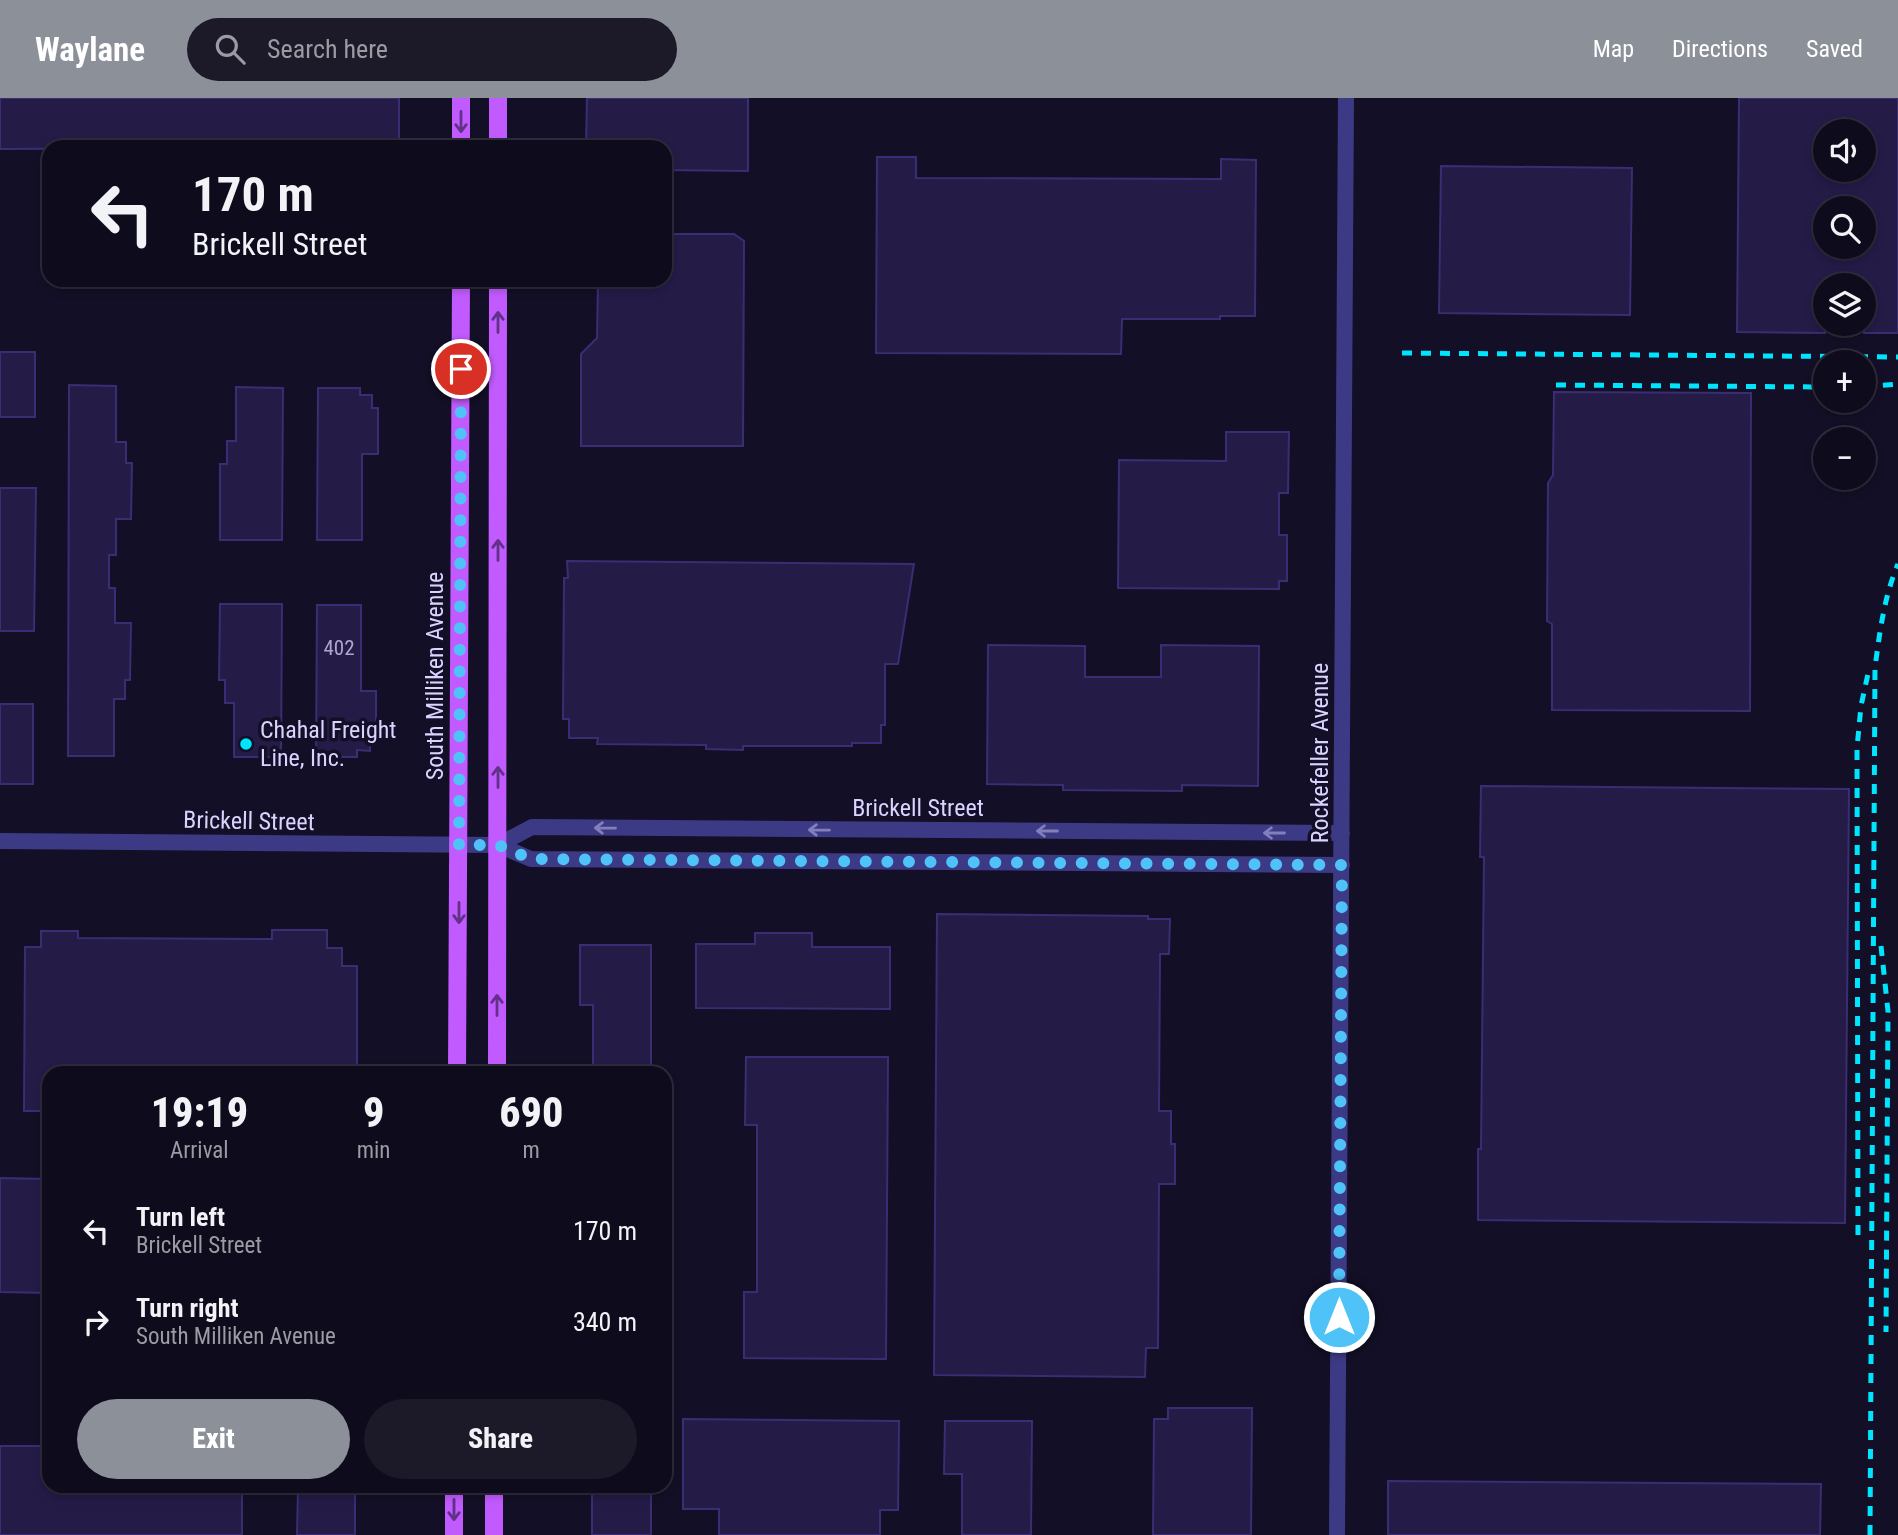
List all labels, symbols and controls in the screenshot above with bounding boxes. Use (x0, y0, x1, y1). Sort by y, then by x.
search box (187, 18, 677, 81)
text: Waylane (35, 30, 145, 69)
icon: search (211, 30, 249, 68)
text: Search here (267, 34, 388, 64)
text: Map (1593, 35, 1634, 63)
text: Directions (1672, 35, 1768, 63)
text: Saved (1806, 35, 1863, 63)
one-way arrow (454, 111, 468, 134)
map controls (1813, 119, 1876, 490)
button: sound (1813, 119, 1876, 182)
text: 170 m (192, 166, 314, 223)
icon: left (77, 168, 168, 259)
button: search (1813, 196, 1876, 259)
text: Brickell Street (192, 225, 367, 263)
button: layers (1813, 273, 1876, 336)
one-way arrow (491, 311, 505, 334)
pin (431, 339, 491, 399)
icon: arrive (442, 350, 480, 388)
button: + (1813, 350, 1876, 413)
button: − (1813, 427, 1876, 490)
one-way arrow (491, 538, 505, 561)
street label: South Milliken Avenue (421, 572, 449, 780)
house number: 402 (323, 636, 355, 660)
street label: Rockefeller Avenue (1306, 663, 1334, 843)
place label: Chahal Freight Line, Inc. (260, 716, 396, 772)
marker: Chahal Freight Line, Inc. (238, 736, 254, 752)
one-way arrow (491, 766, 505, 789)
street label: Brickell Street (852, 794, 984, 822)
street label: Brickell Street (183, 806, 315, 836)
one-way arrow (594, 821, 617, 834)
one-way arrow (808, 823, 831, 837)
one-way arrow (1035, 824, 1058, 838)
one-way arrow (1263, 826, 1286, 840)
one-way arrow (452, 902, 465, 925)
one-way arrow (490, 993, 504, 1016)
text: 19:19 (151, 1088, 248, 1137)
text: 9 (363, 1088, 384, 1137)
text: 690 (499, 1088, 563, 1137)
text: Arrival (170, 1137, 229, 1164)
text: min (357, 1137, 390, 1164)
text: m (523, 1137, 540, 1164)
text: Turn left (136, 1202, 225, 1232)
icon: left (77, 1212, 115, 1250)
text: 170 m (573, 1216, 637, 1246)
text: Brickell Street (136, 1232, 262, 1259)
position arrow (1302, 1280, 1376, 1354)
text: Turn right (136, 1293, 238, 1323)
icon: right (77, 1303, 115, 1341)
text: 340 m (573, 1307, 637, 1337)
text: South Milliken Avenue (136, 1323, 336, 1350)
button: Exit (77, 1399, 350, 1479)
button: Share (364, 1399, 637, 1479)
one-way arrow (447, 1499, 461, 1522)

